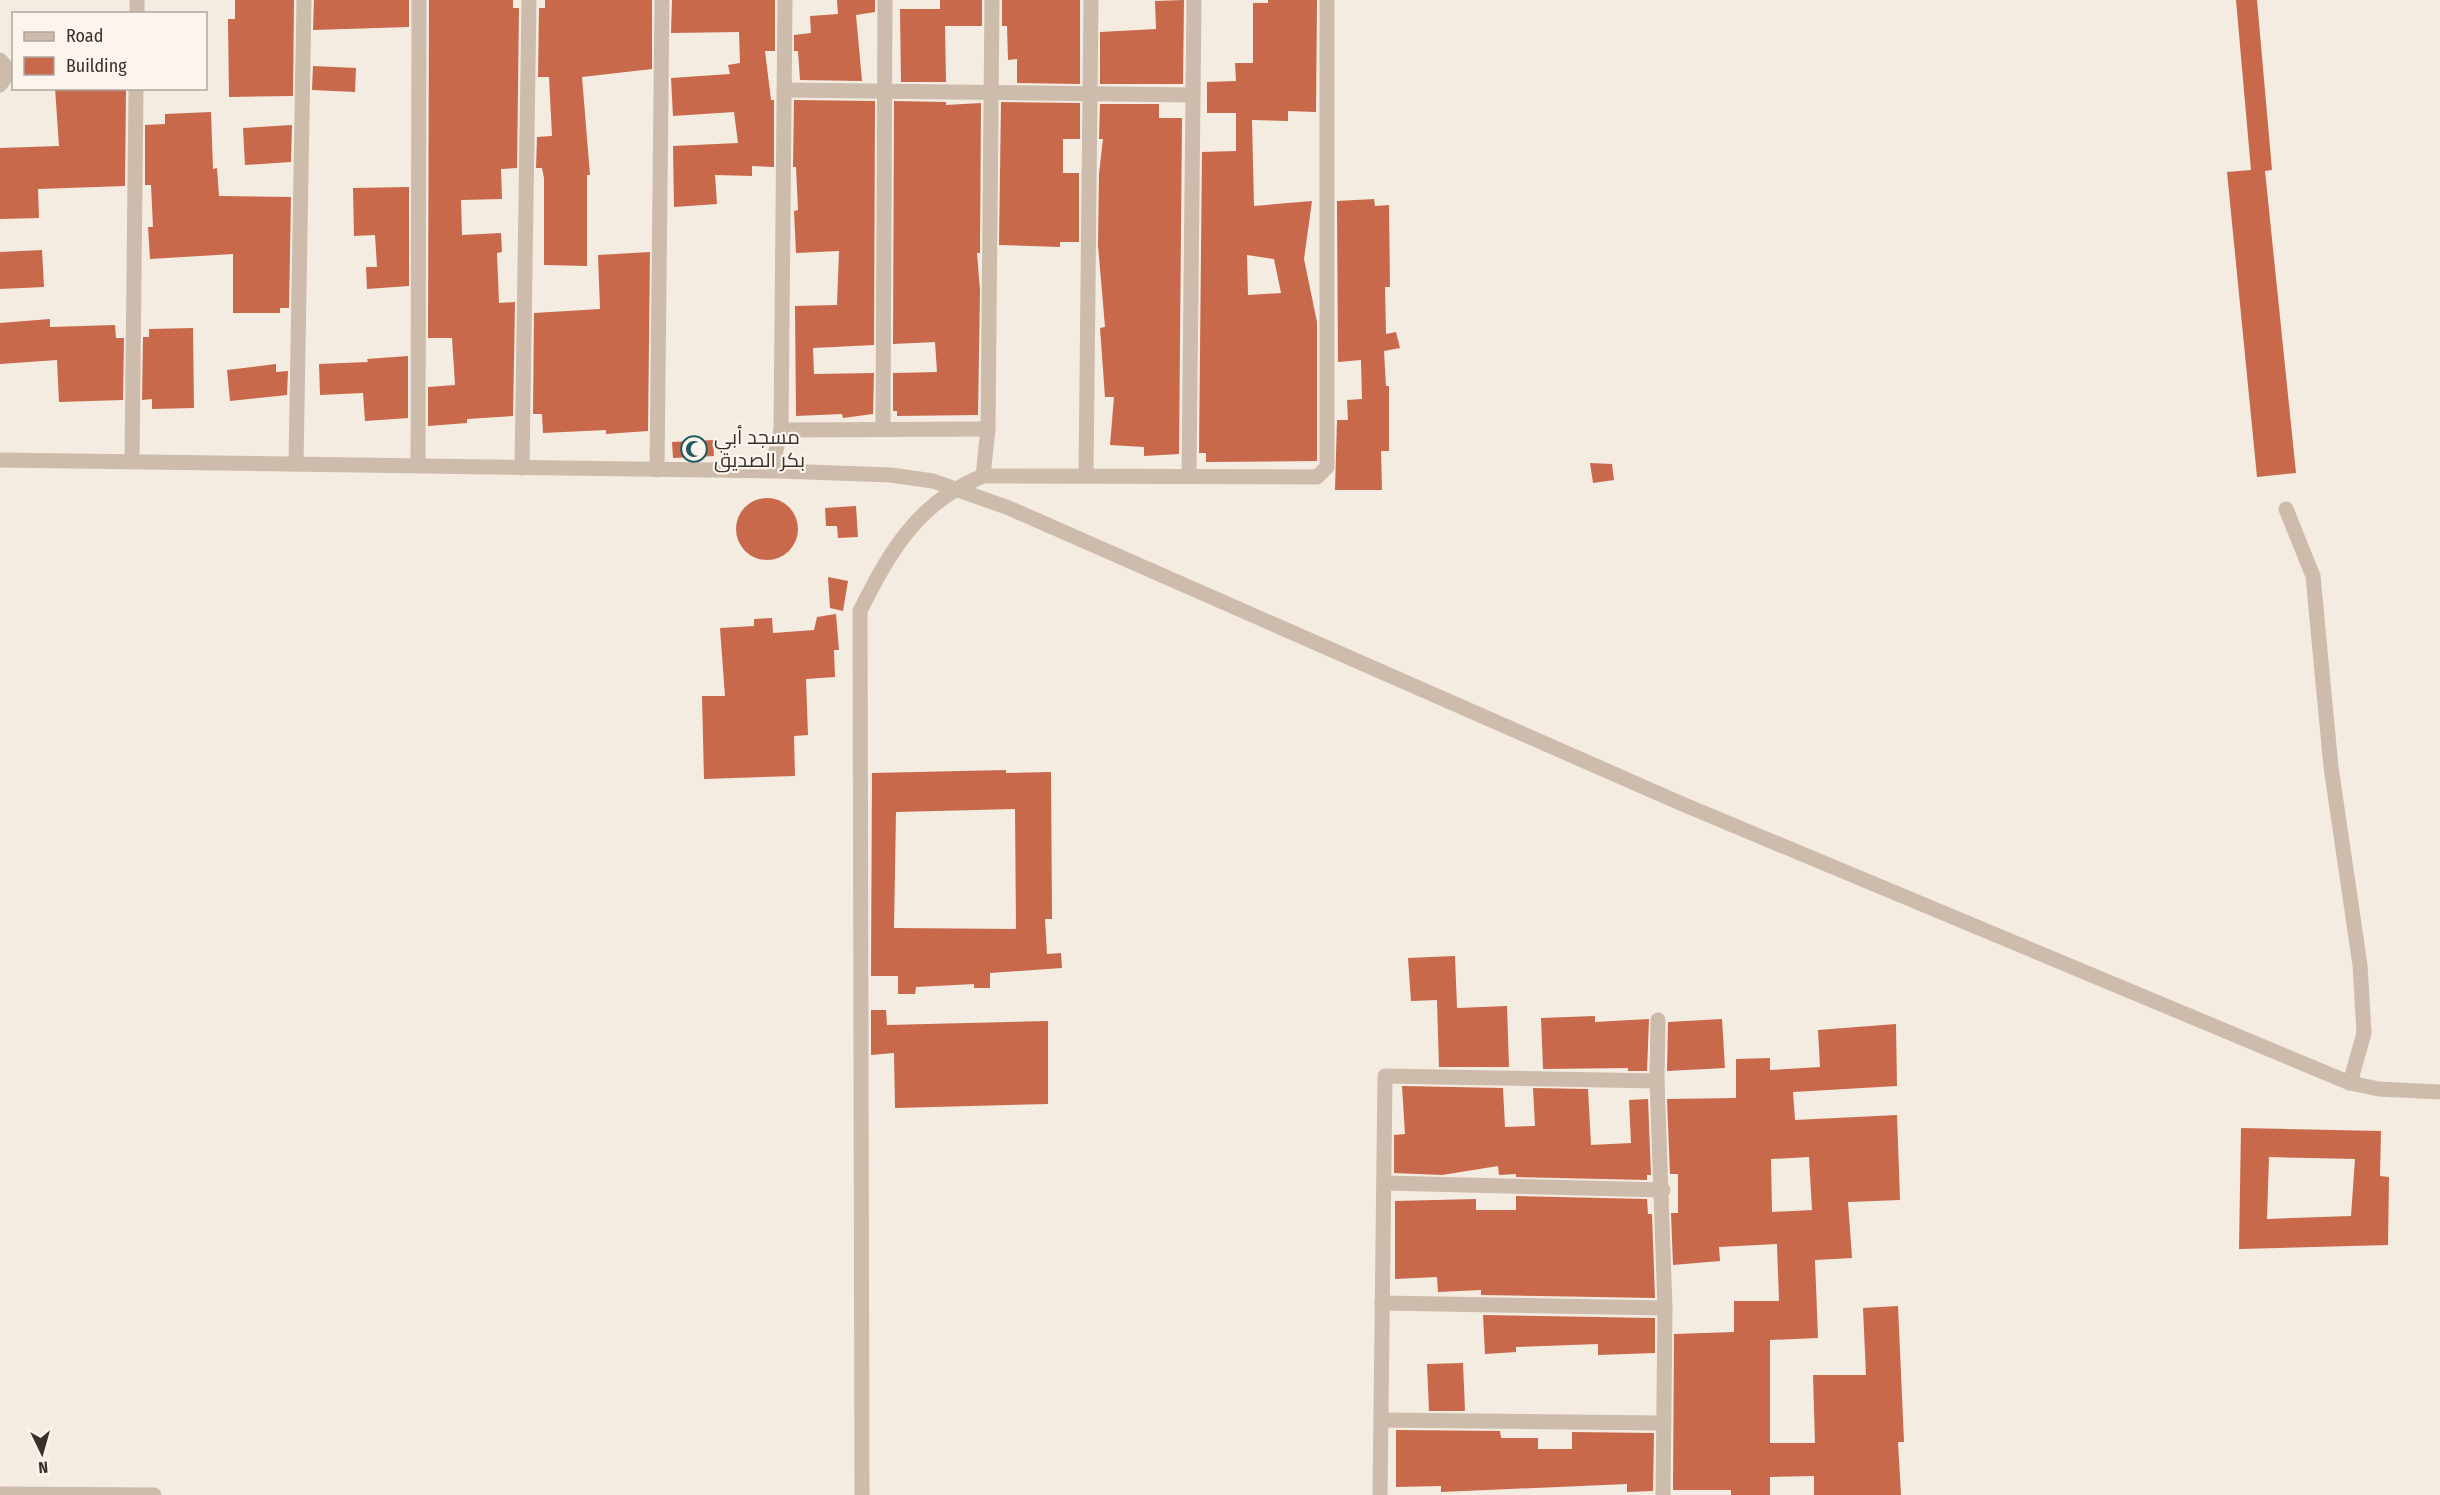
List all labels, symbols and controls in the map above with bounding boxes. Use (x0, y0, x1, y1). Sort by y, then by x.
legend (12, 12, 207, 90)
text: Road (66, 25, 103, 47)
text: Building (66, 55, 127, 77)
place label: مسجد أبي بكر الصديق (714, 425, 805, 473)
mosque icon: مسجد أبي بكر الصديق (679, 434, 709, 464)
north arrow (12, 1423, 72, 1483)
text: N (38, 1458, 49, 1477)

